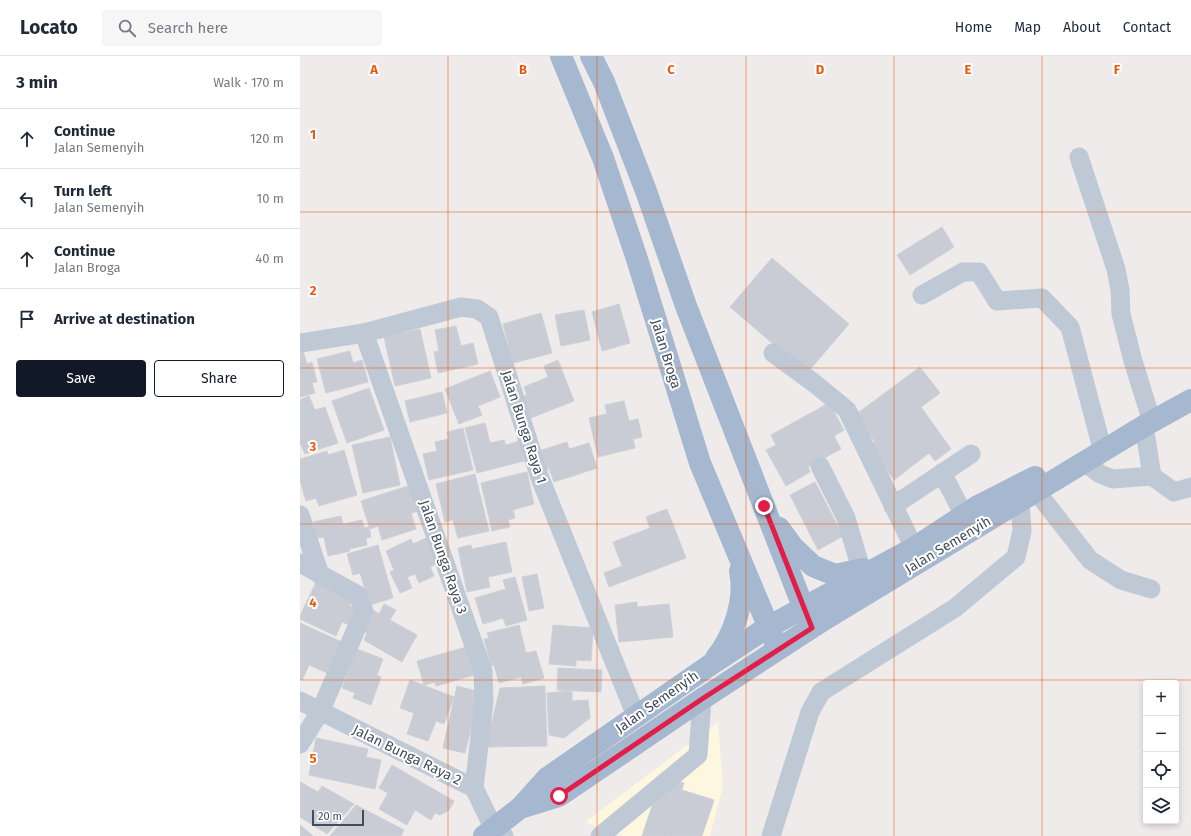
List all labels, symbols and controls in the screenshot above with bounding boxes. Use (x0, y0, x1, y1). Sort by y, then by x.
search box (102, 10, 382, 46)
text: Locato (20, 16, 78, 39)
icon: search (116, 17, 138, 39)
text: Search here (148, 19, 228, 37)
text: Home (955, 19, 992, 36)
text: Map (1014, 19, 1041, 36)
text: About (1063, 19, 1101, 36)
text: Contact (1123, 19, 1171, 36)
text: A (369, 62, 378, 77)
text: B (519, 62, 527, 77)
text: C (667, 62, 675, 77)
text: D (816, 62, 825, 77)
text: E (965, 62, 972, 77)
text: F (1114, 62, 1121, 77)
text: 3 min (16, 72, 58, 93)
text: Walk · 170 m (213, 75, 284, 90)
text: Continue (54, 122, 115, 140)
text: 1 (310, 127, 316, 142)
icon: ahead (16, 128, 38, 150)
text: 120 m (250, 131, 284, 146)
text: Jalan Semenyih (54, 140, 144, 155)
text: Turn left (54, 182, 112, 200)
icon: left (16, 188, 38, 210)
text: 10 m (257, 191, 284, 206)
text: Jalan Semenyih (54, 200, 144, 215)
text: Continue (54, 242, 115, 260)
icon: ahead (16, 248, 38, 270)
text: 40 m (255, 251, 284, 266)
text: Jalan Broga (54, 260, 121, 275)
text: 2 (310, 283, 317, 298)
icon: arrive (16, 308, 38, 330)
text: Arrive at destination (54, 310, 195, 328)
street label: Jalan Broga (647, 317, 685, 391)
button: Save (16, 360, 146, 397)
button: Share (154, 360, 284, 397)
street label: Jalan Bunga Raya 1 (498, 368, 550, 486)
text: 3 (309, 439, 317, 454)
route end (755, 497, 773, 515)
street label: Jalan Bunga Raya 3 (416, 498, 470, 616)
street label: Jalan Semenyih (902, 513, 994, 577)
text: 4 (309, 595, 317, 610)
street label: Jalan Semenyih (612, 667, 702, 737)
map controls (1143, 680, 1179, 824)
button: + (1143, 680, 1179, 716)
button: − (1143, 716, 1179, 752)
street label: Jalan Bunga Raya 2 (350, 721, 464, 789)
text: 5 (310, 751, 317, 766)
button: locate (1143, 752, 1179, 788)
route start (550, 787, 568, 805)
button: layers (1143, 788, 1179, 824)
scale bar (312, 808, 364, 827)
text: 20 m (318, 810, 342, 823)

